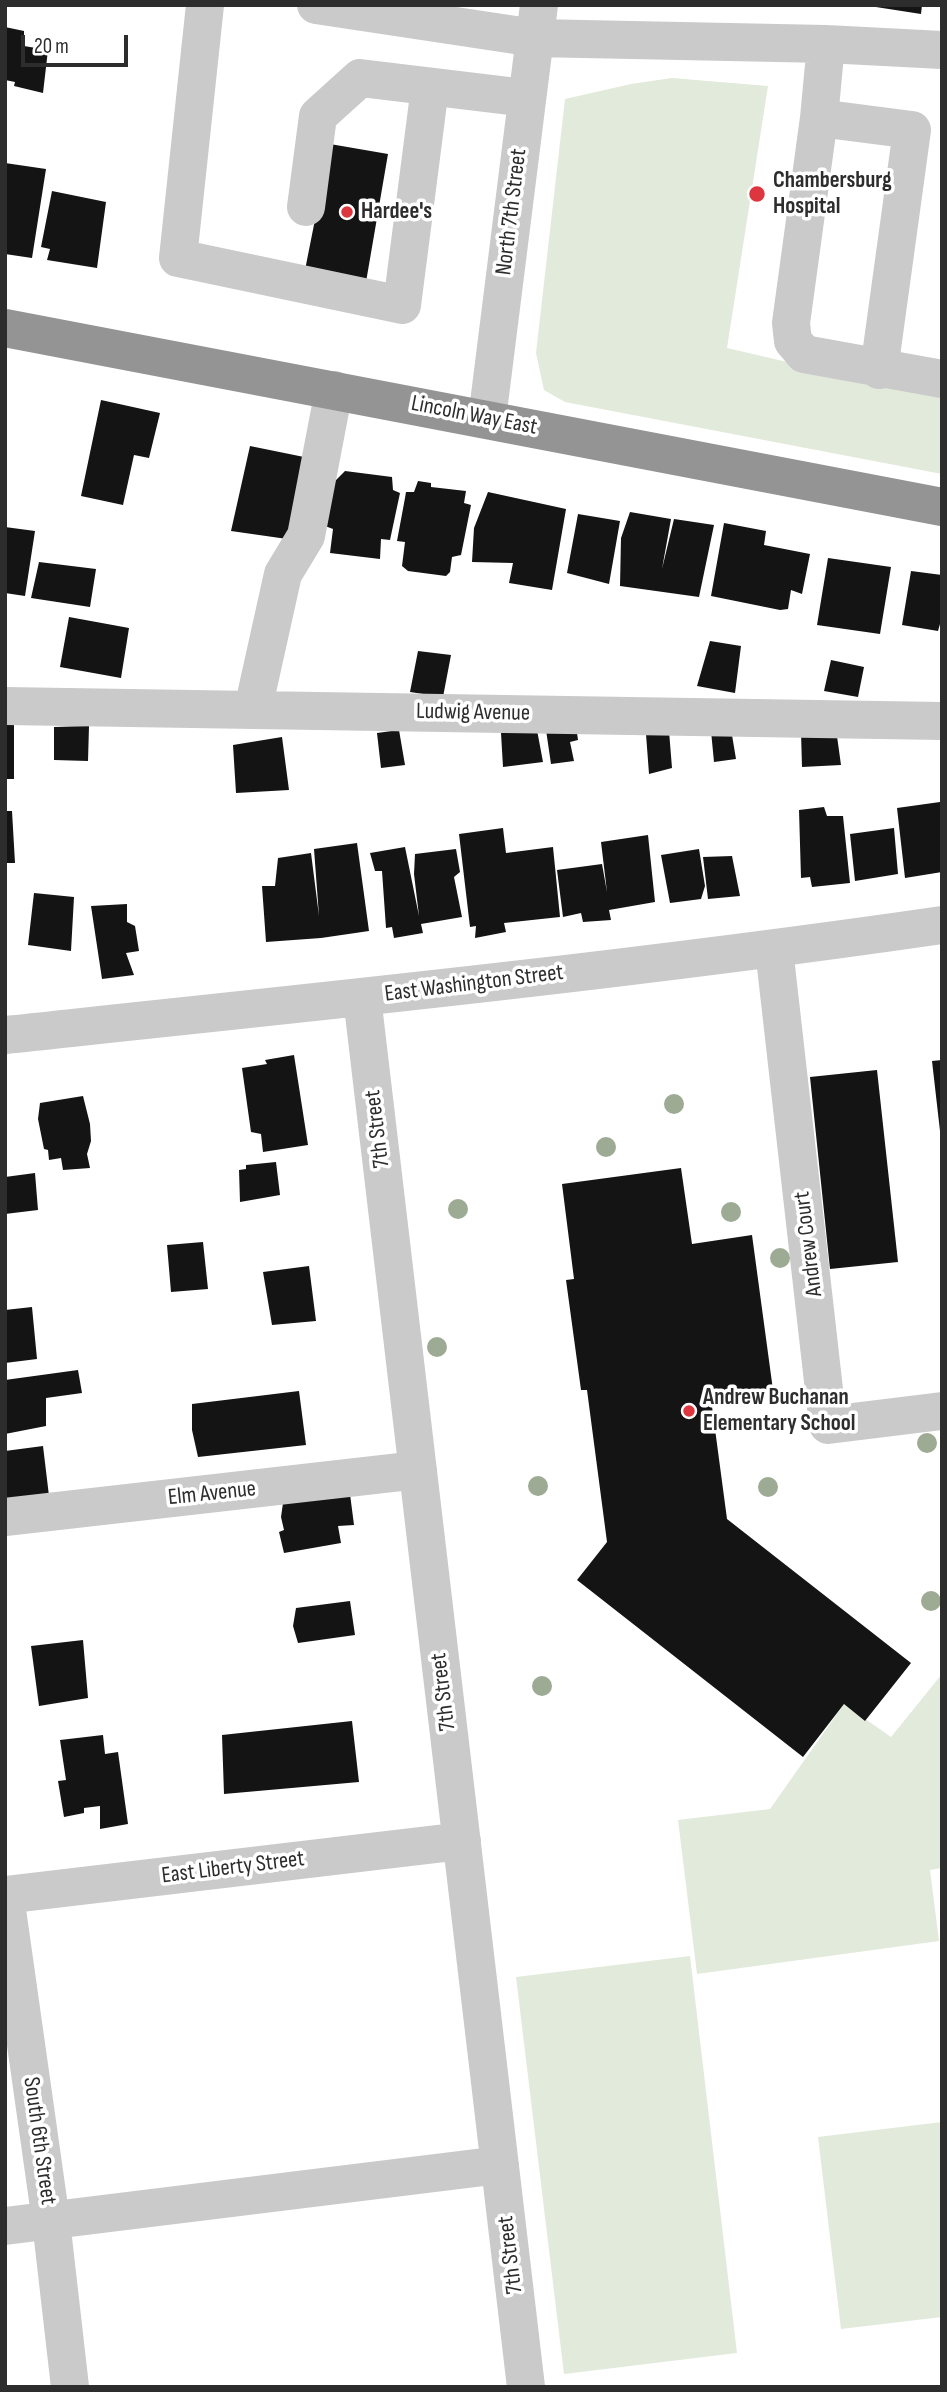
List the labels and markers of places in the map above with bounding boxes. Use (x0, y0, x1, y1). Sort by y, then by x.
place label: Chambersburg Hospital (773, 167, 892, 221)
marker: Chambersburg Hospital (747, 184, 767, 204)
place label: Hardee's (361, 198, 432, 226)
marker: Hardee's (339, 204, 355, 220)
place label: Andrew Buchanan Elementary School (703, 1384, 855, 1438)
marker: Andrew Buchanan Elementary School (681, 1403, 697, 1419)

